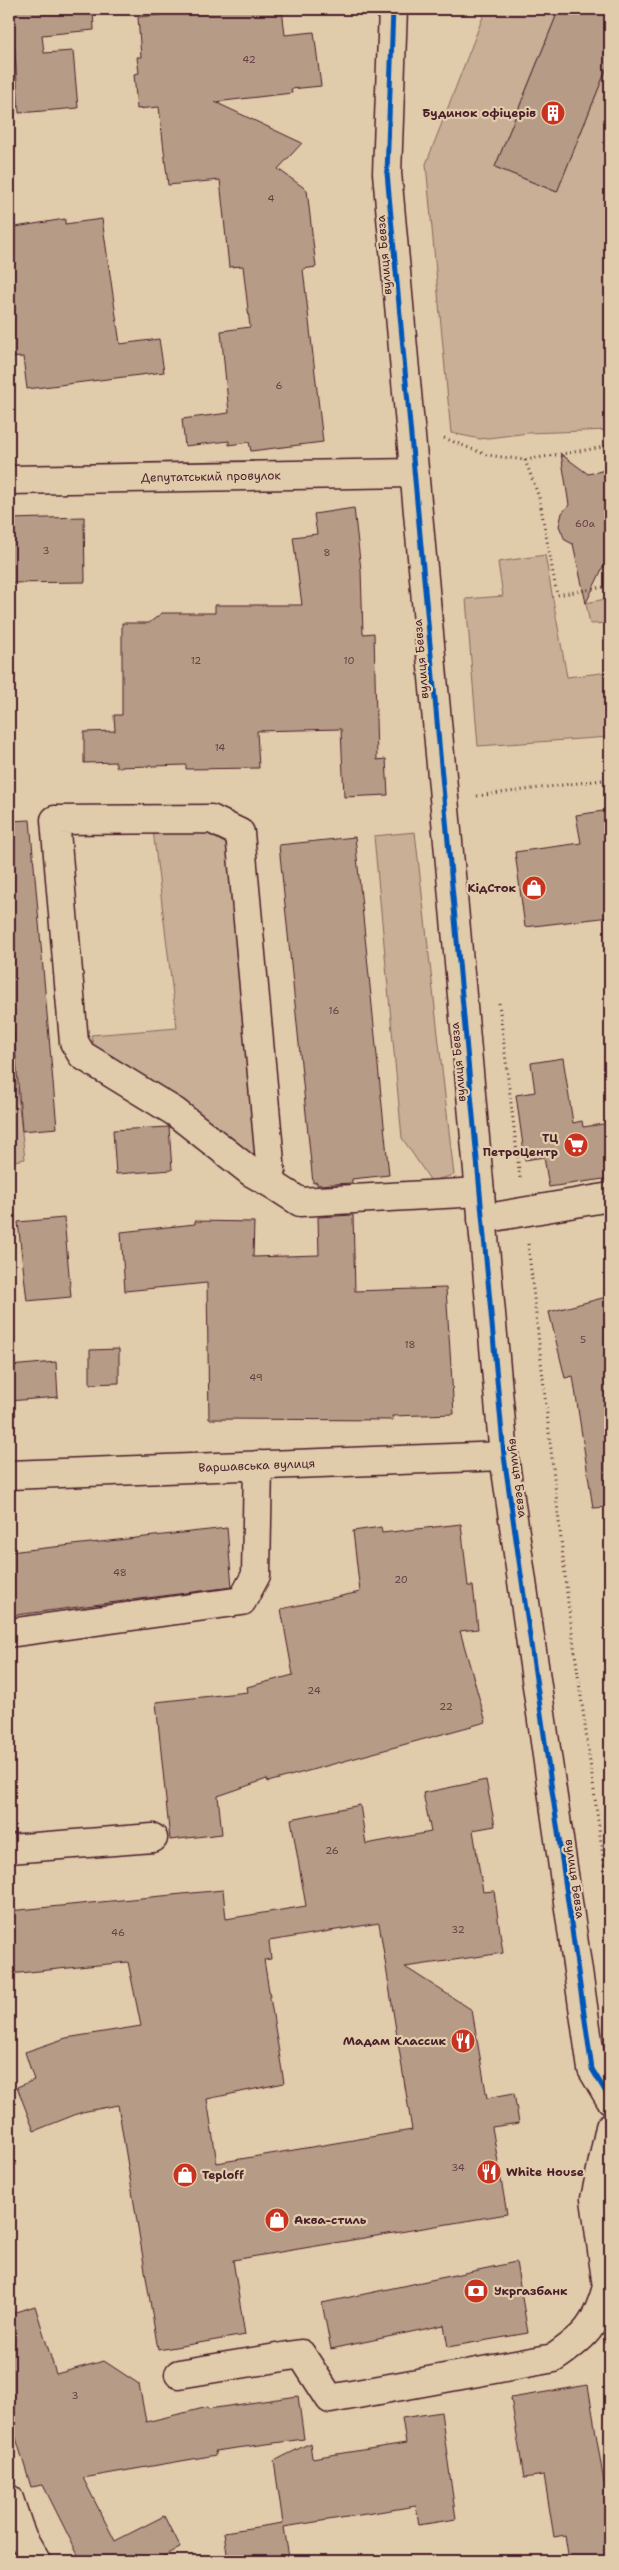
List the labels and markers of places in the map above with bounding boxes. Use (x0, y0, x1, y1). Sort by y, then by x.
building icon: Будинок офіцерів (540, 100, 566, 126)
place label: Будинок офіцерів (422, 105, 536, 121)
shop icon: КідСток (521, 875, 547, 901)
place label: КідСток (467, 880, 516, 896)
place label: ТЦ ПетроЦентр (483, 1130, 558, 1160)
supermarket icon: ТЦ ПетроЦентр (563, 1132, 589, 1158)
restaurant icon: Мадам Классик (450, 2028, 476, 2054)
place label: Мадам Классик (343, 2033, 446, 2049)
restaurant icon: White House (476, 2159, 502, 2185)
shop icon: Teploff (172, 2162, 198, 2188)
place label: White House (506, 2164, 584, 2180)
place label: Teploff (202, 2167, 244, 2183)
shop icon: Аква-стиль (264, 2207, 290, 2233)
place label: Аква-стиль (294, 2212, 367, 2228)
bank icon: Укргазбанк (463, 2278, 489, 2304)
place label: Укргазбанк (494, 2283, 568, 2299)

